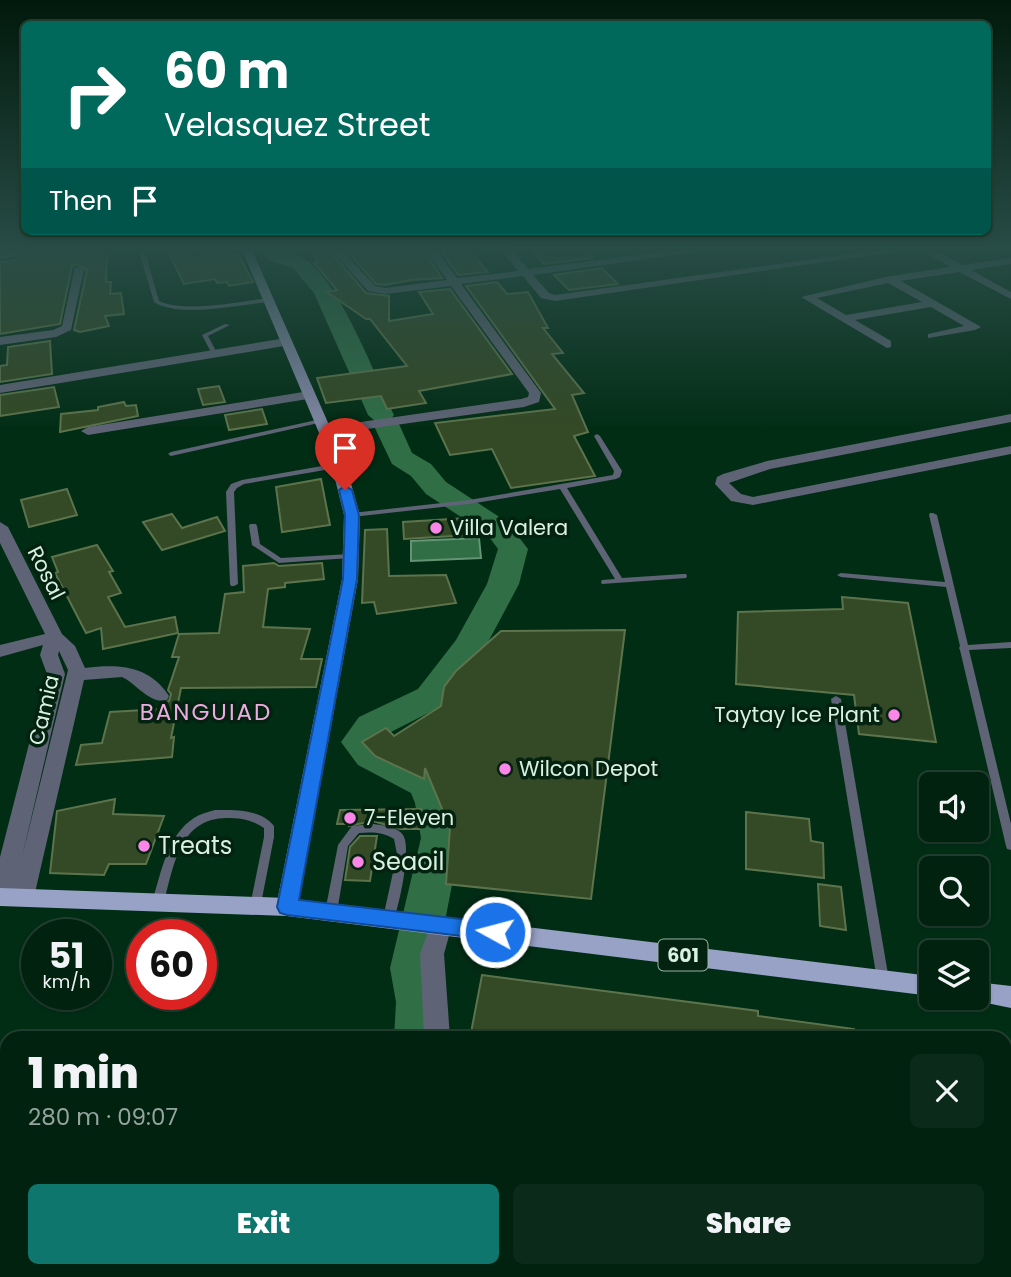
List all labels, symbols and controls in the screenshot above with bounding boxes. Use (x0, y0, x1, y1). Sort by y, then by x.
text: 60 m (164, 37, 289, 105)
icon: right (49, 49, 140, 140)
text: Velasquez Street (164, 102, 430, 147)
icon: arrive (126, 182, 164, 220)
text: Then (49, 183, 112, 219)
pin (315, 418, 375, 490)
icon: arrive (326, 429, 364, 467)
place label: Villa Valera (450, 513, 568, 542)
marker: Villa Valera (428, 520, 444, 536)
street label: Rosal (21, 541, 72, 605)
street label: Camia (21, 672, 66, 748)
district label: BANGUIAD (140, 696, 272, 728)
place label: Taytay Ice Plant (714, 700, 880, 729)
marker: Taytay Ice Plant (886, 707, 902, 723)
place label: Wilcon Depot (519, 754, 658, 783)
marker: Wilcon Depot (497, 761, 513, 777)
map controls (919, 772, 989, 1010)
button: sound (919, 772, 989, 842)
place label: 7-Eleven (364, 803, 454, 832)
marker: 7-Eleven (342, 810, 358, 826)
place label: Treats (158, 829, 232, 862)
marker: Treats (136, 838, 152, 854)
place label: Seaoil (372, 845, 444, 878)
marker: Seaoil (350, 854, 366, 870)
button: search (919, 856, 989, 926)
position arrow (458, 895, 532, 969)
speed limit sign: 60 (126, 919, 217, 1010)
text: 51 (49, 931, 84, 980)
road number: 601 (658, 939, 708, 970)
button: layers (919, 940, 989, 1010)
text: km/h (43, 969, 90, 994)
text: 1 min (28, 1044, 139, 1103)
button: close (910, 1054, 984, 1128)
text: 280 m · 09:07 (28, 1101, 178, 1133)
button: Exit (28, 1184, 499, 1264)
button: Share (513, 1184, 984, 1264)

